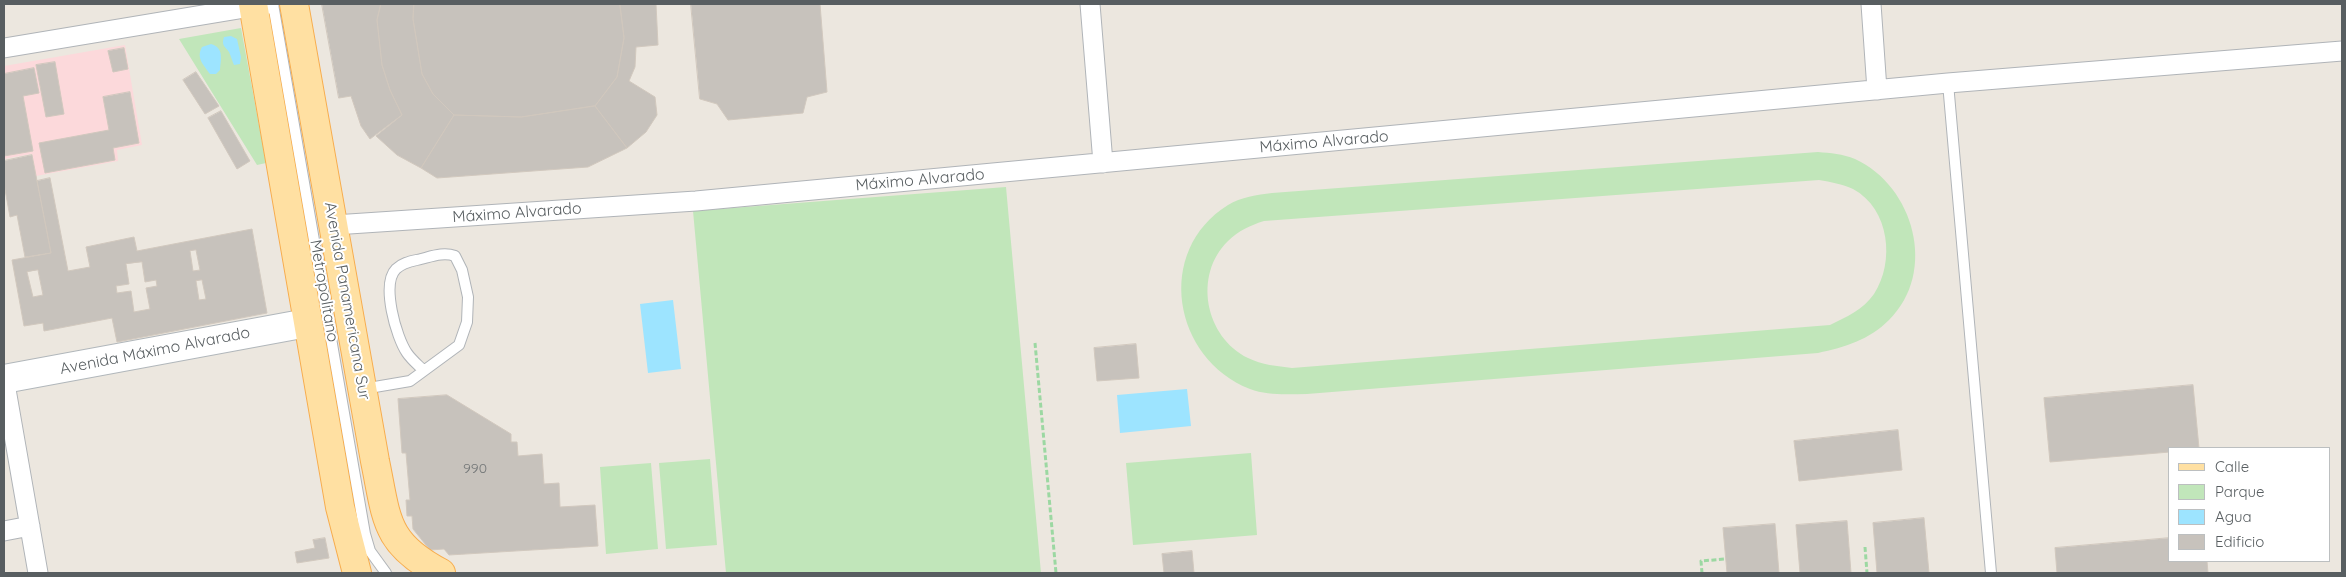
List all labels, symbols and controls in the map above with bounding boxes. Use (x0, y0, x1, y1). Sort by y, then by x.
street label: Máximo Alvarado (1259, 127, 1389, 157)
street label: Máximo Alvarado (855, 165, 985, 195)
street label: Máximo Alvarado (452, 199, 582, 227)
street label: Avenida Panamericana Sur (320, 201, 374, 401)
street label: Metropolitano (306, 238, 342, 344)
street label: Avenida Máximo Alvarado (58, 323, 252, 379)
legend (2168, 447, 2331, 562)
text: Calle (2215, 457, 2249, 476)
house number: 990 (463, 461, 487, 477)
text: Parque (2215, 482, 2265, 501)
text: Agua (2215, 507, 2252, 526)
text: Edificio (2215, 532, 2264, 551)

